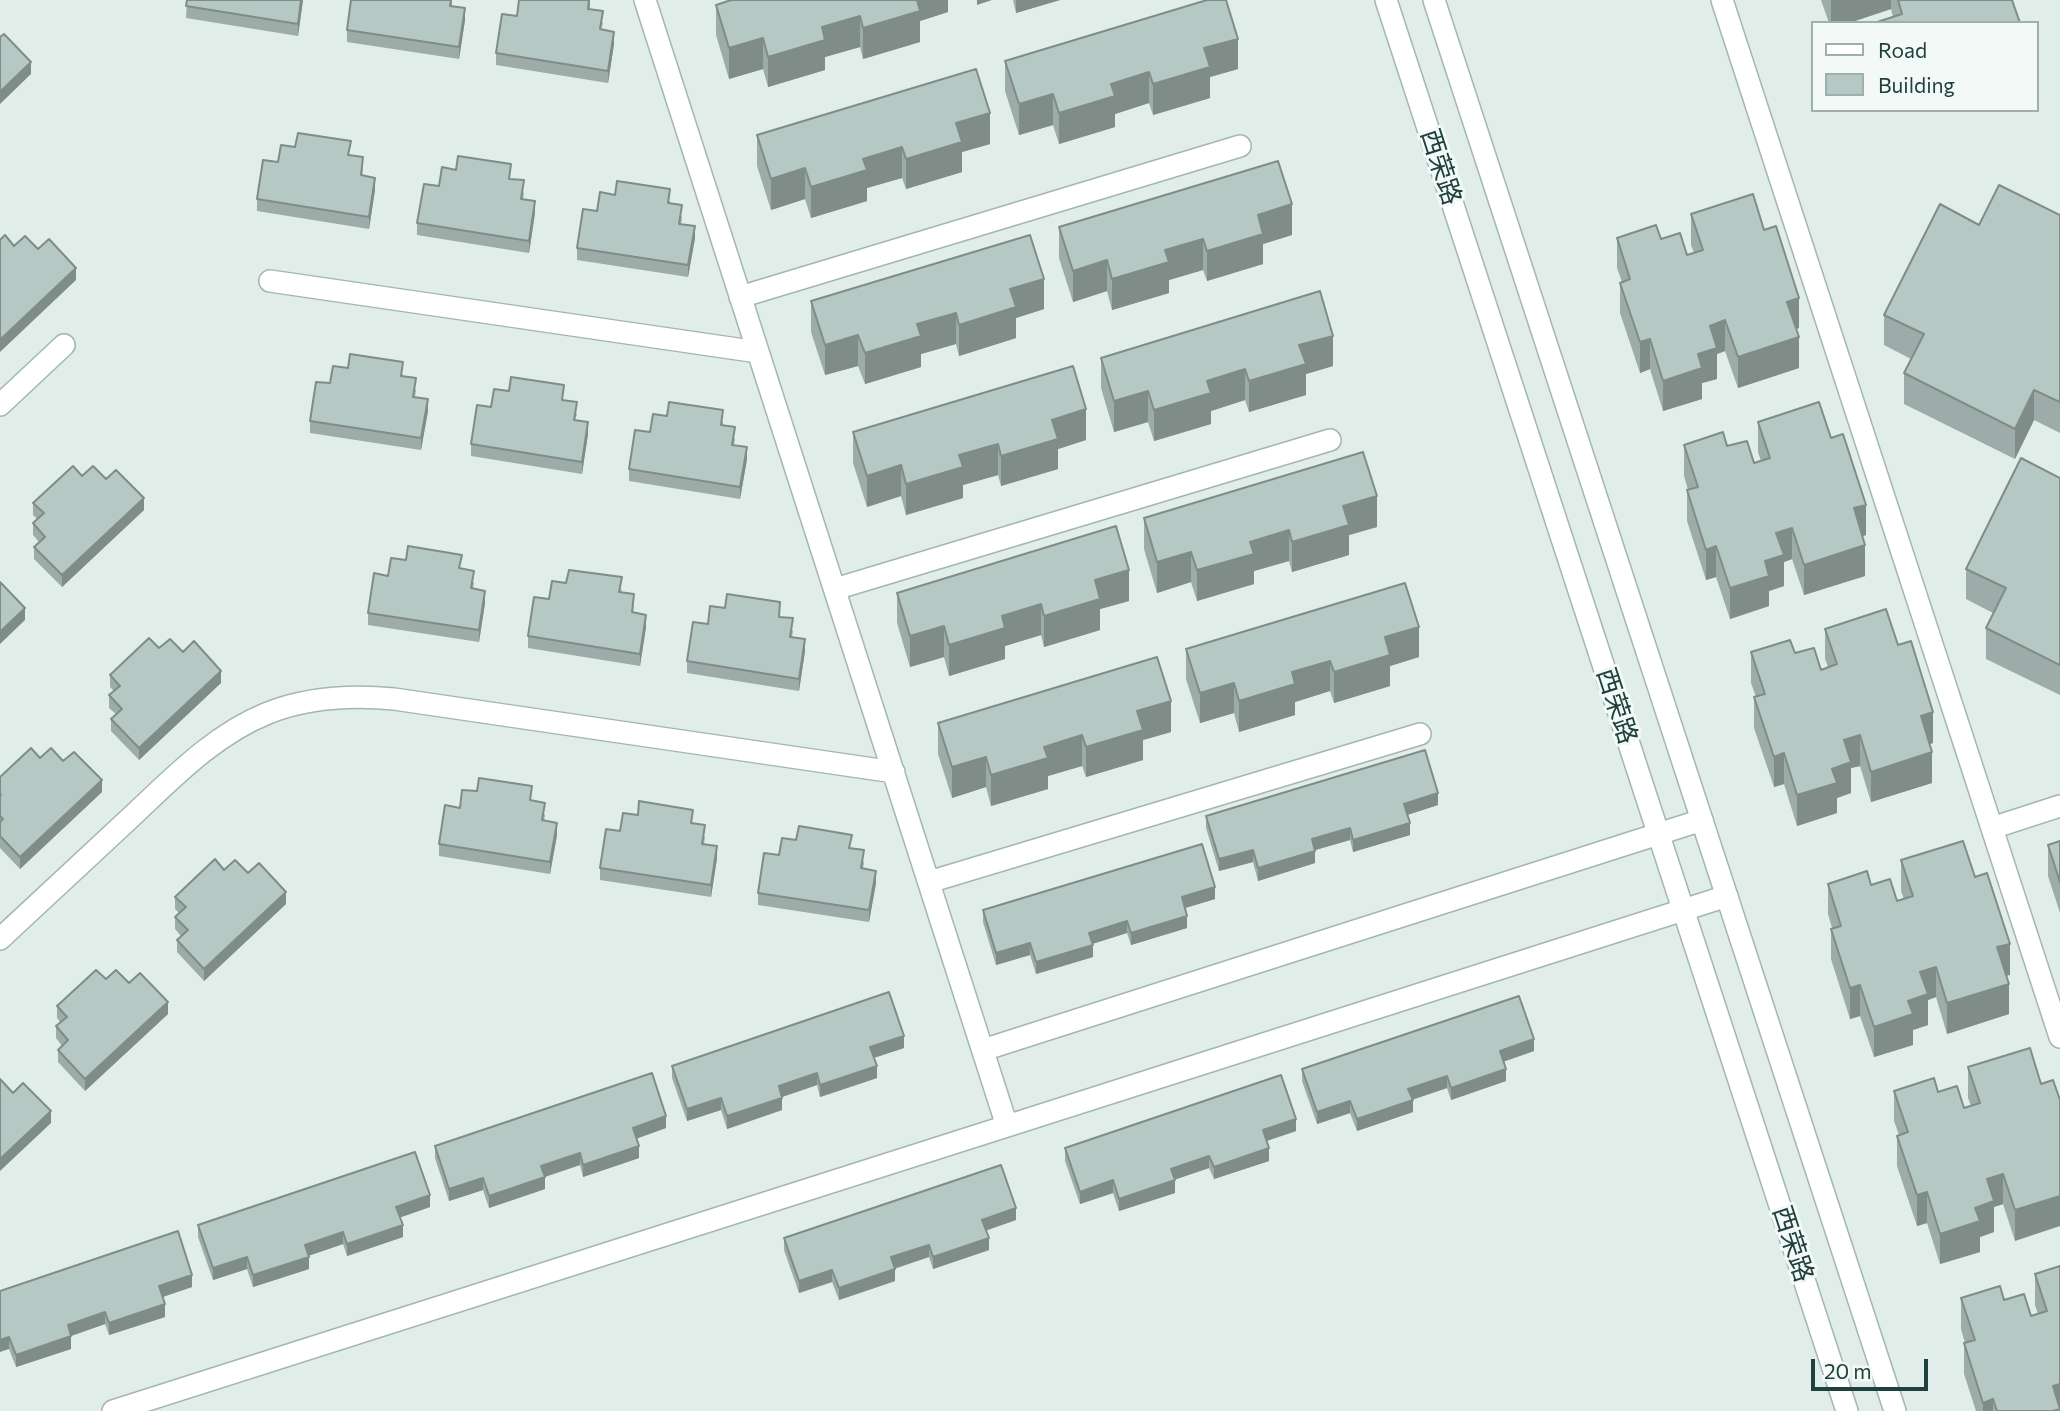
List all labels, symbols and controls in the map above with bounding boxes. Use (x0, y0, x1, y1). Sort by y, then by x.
legend (1812, 21, 2039, 112)
text: Road (1878, 37, 1927, 62)
text: Building (1878, 72, 1955, 97)
street label: 西荣路 (1414, 125, 1468, 209)
street label: 西荣路 (1590, 664, 1644, 748)
street label: 西荣路 (1766, 1202, 1820, 1286)
scale bar (1815, 1344, 1932, 1388)
text: 20 m (1824, 1358, 1872, 1383)

